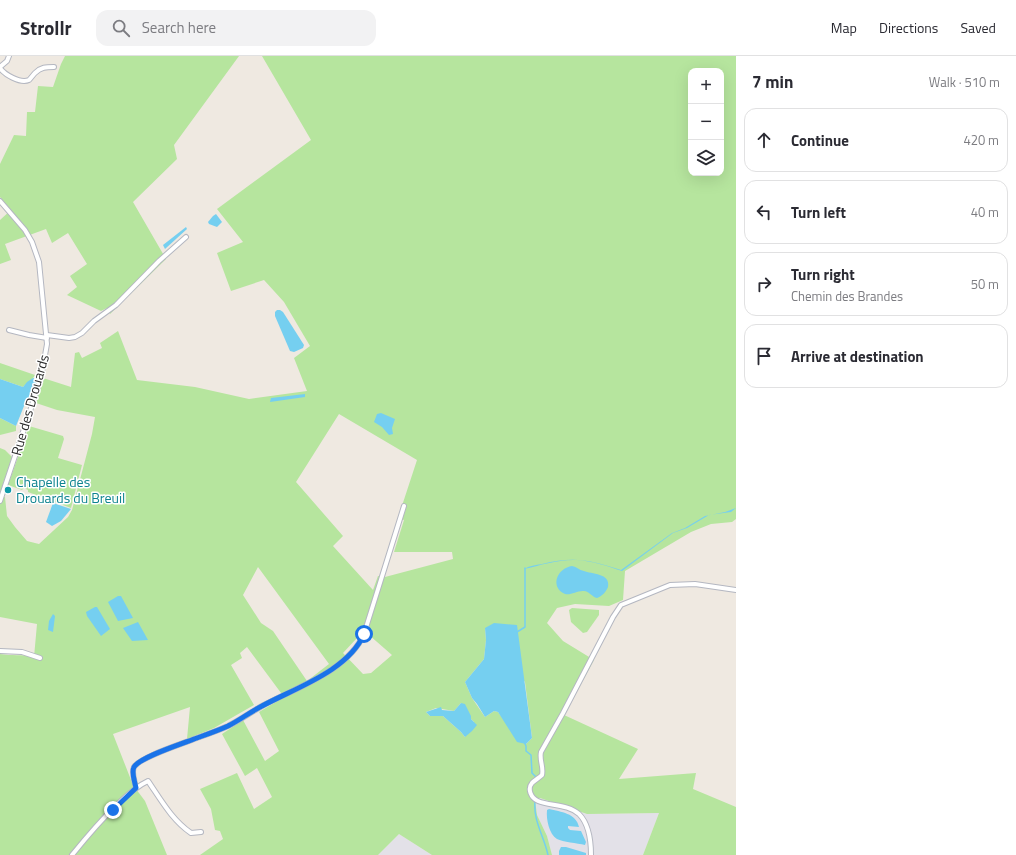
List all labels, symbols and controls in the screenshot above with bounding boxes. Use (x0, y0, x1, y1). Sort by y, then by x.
search box (96, 10, 376, 46)
text: Strollr (20, 13, 72, 42)
text: Search here (142, 16, 216, 39)
icon: search (110, 17, 132, 39)
text: Map (831, 17, 857, 38)
text: Directions (879, 17, 938, 38)
text: Saved (960, 17, 996, 38)
map controls (688, 68, 724, 176)
button: + (688, 68, 724, 104)
text: 7 min (752, 69, 793, 95)
text: Walk · 510 m (929, 72, 1000, 92)
button: − (688, 104, 724, 140)
icon: ahead (753, 129, 775, 151)
text: Continue (791, 129, 849, 152)
text: 420 m (963, 130, 999, 150)
button: layers (688, 140, 724, 176)
icon: left (753, 201, 775, 223)
text: Turn left (791, 201, 846, 224)
text: 40 m (971, 202, 999, 222)
text: Turn right (791, 263, 855, 286)
icon: right (753, 273, 775, 295)
text: 50 m (971, 274, 999, 294)
text: Chemin des Brandes (791, 286, 903, 306)
icon: arrive (753, 345, 775, 367)
text: Arrive at destination (791, 345, 924, 368)
street label: Rue des Drouards (5, 352, 54, 458)
place label: Chapelle des Drouards du Breuil (16, 471, 125, 508)
marker: Chapelle des Drouards du Breuil (3, 485, 13, 495)
route start (355, 625, 373, 643)
route end (104, 801, 122, 819)

